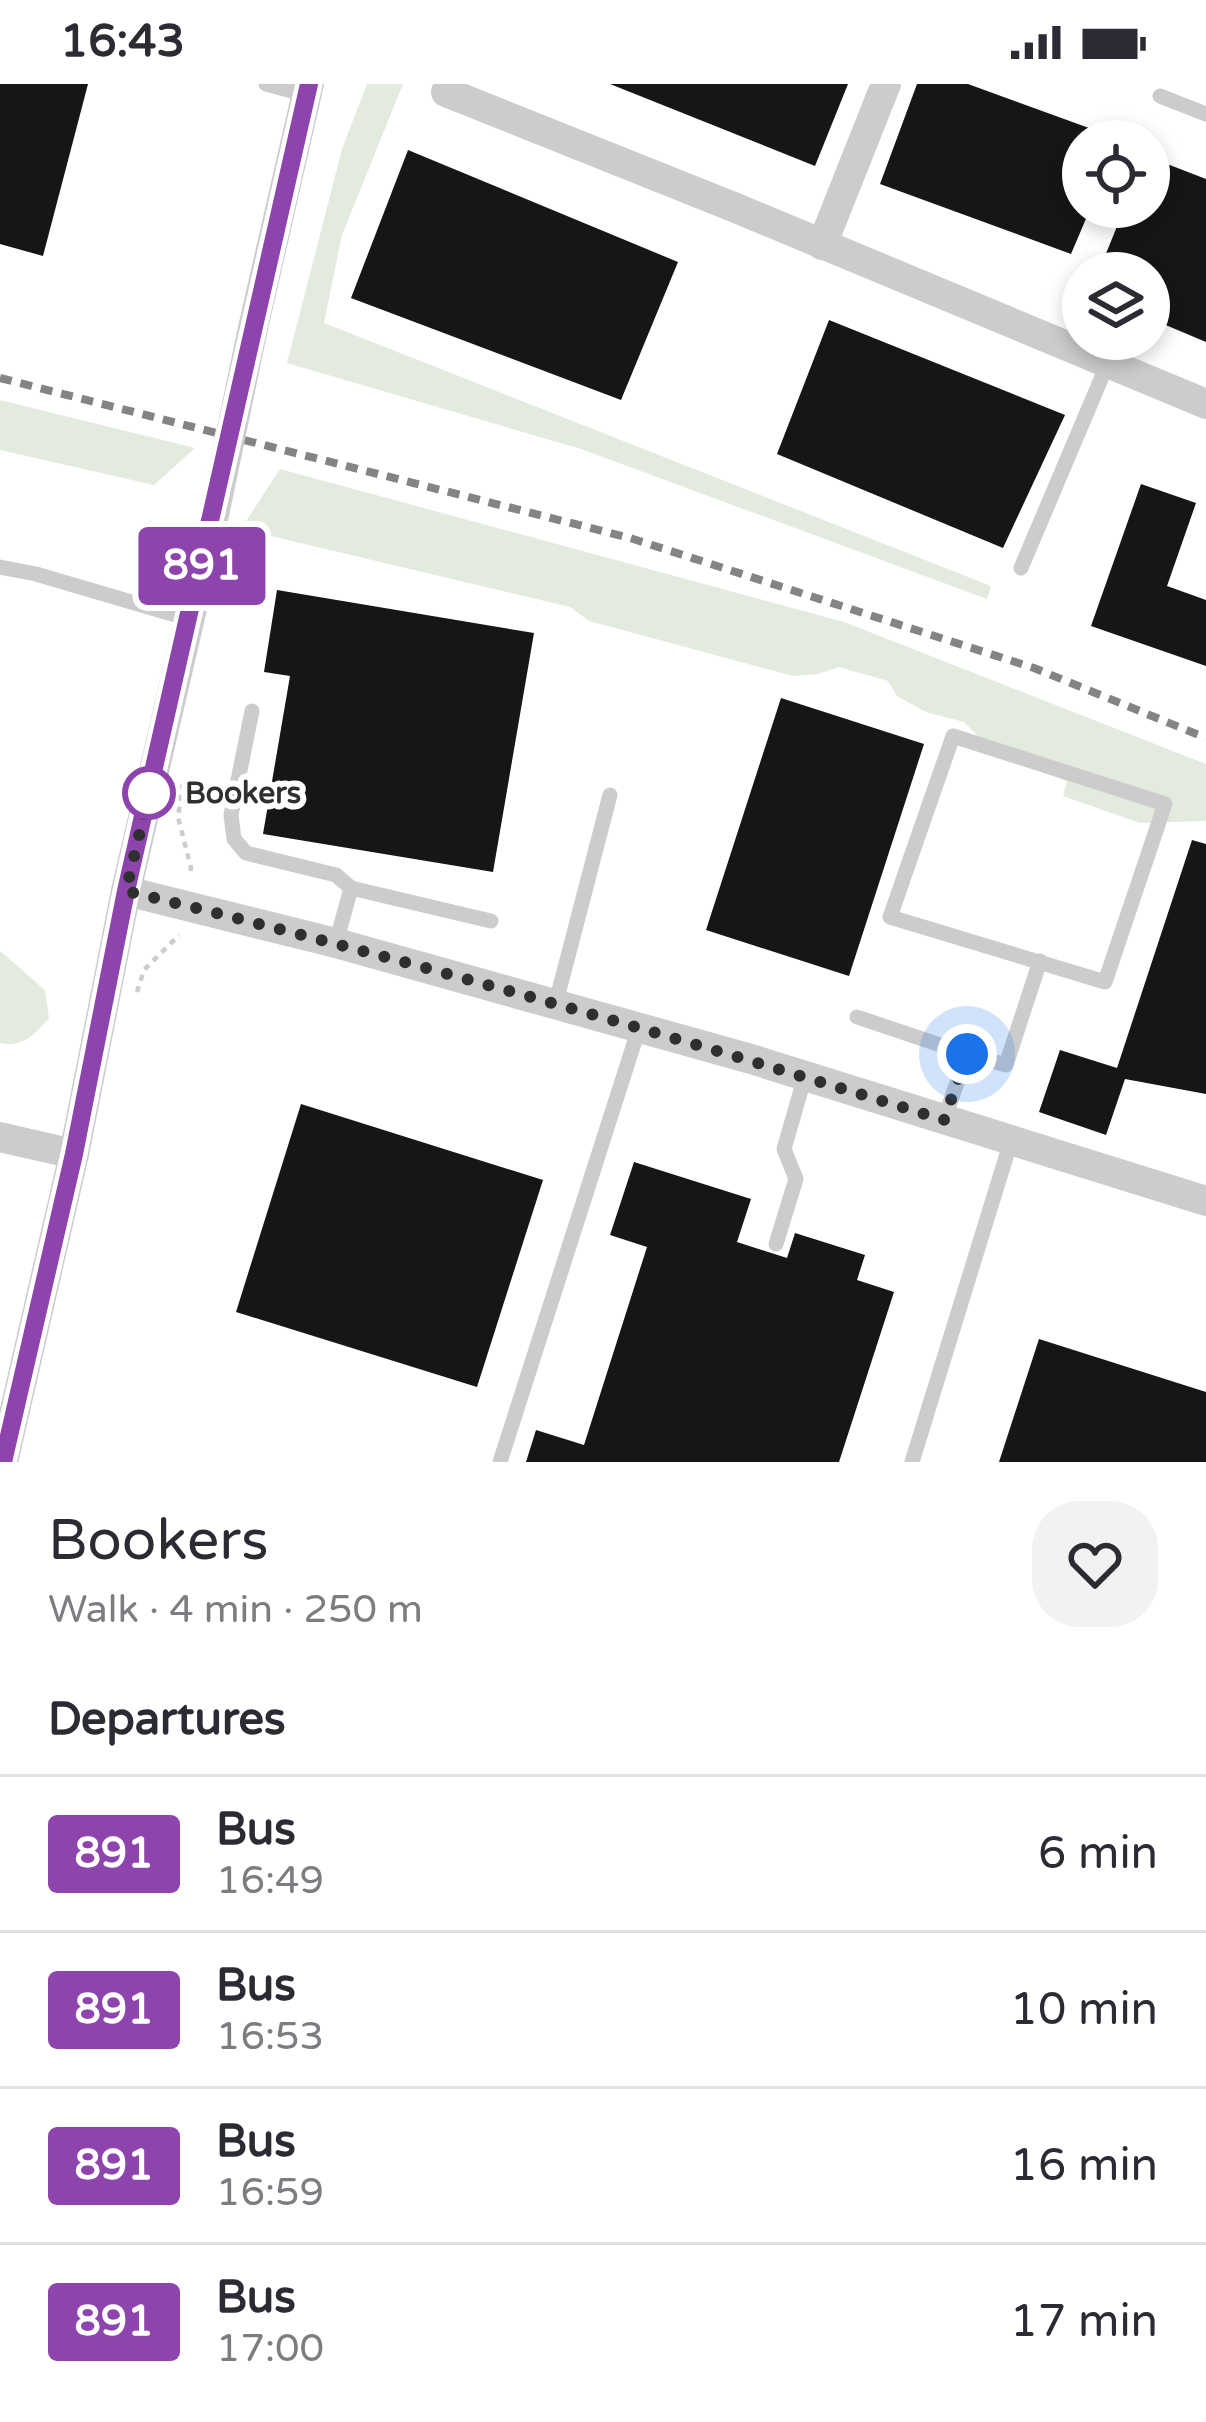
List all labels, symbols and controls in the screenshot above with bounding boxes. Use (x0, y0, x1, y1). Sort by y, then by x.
text: 16:43 (60, 15, 185, 69)
map controls (1062, 120, 1170, 360)
button: locate (1062, 120, 1170, 228)
button: layers (1062, 252, 1170, 360)
line badge: 891 (133, 527, 271, 605)
text: 891 (162, 540, 242, 591)
marker: Bookers (124, 768, 174, 818)
place label: Bookers (185, 775, 301, 812)
your location (937, 1024, 997, 1084)
button: heart (1032, 1501, 1158, 1627)
text: Bookers (48, 1507, 269, 1575)
text: Walk · 4 min · 250 m (48, 1586, 423, 1633)
text: Departures (48, 1693, 286, 1747)
text: Bus (216, 1803, 296, 1857)
text: 6 min (1038, 1827, 1158, 1881)
text: 891 (74, 1828, 154, 1879)
text: 16:49 (216, 1857, 324, 1904)
text: Bus (216, 1959, 296, 2013)
text: 10 min (1010, 1983, 1158, 2037)
text: 891 (74, 1984, 154, 2035)
text: 16:53 (216, 2013, 324, 2060)
text: Bus (216, 2115, 296, 2169)
text: 16 min (1010, 2139, 1158, 2193)
text: 891 (74, 2140, 154, 2191)
text: 16:59 (216, 2169, 324, 2216)
text: Bus (216, 2271, 296, 2325)
text: 17 min (1010, 2295, 1158, 2349)
text: 891 (74, 2296, 154, 2347)
text: 17:00 (216, 2325, 324, 2372)

